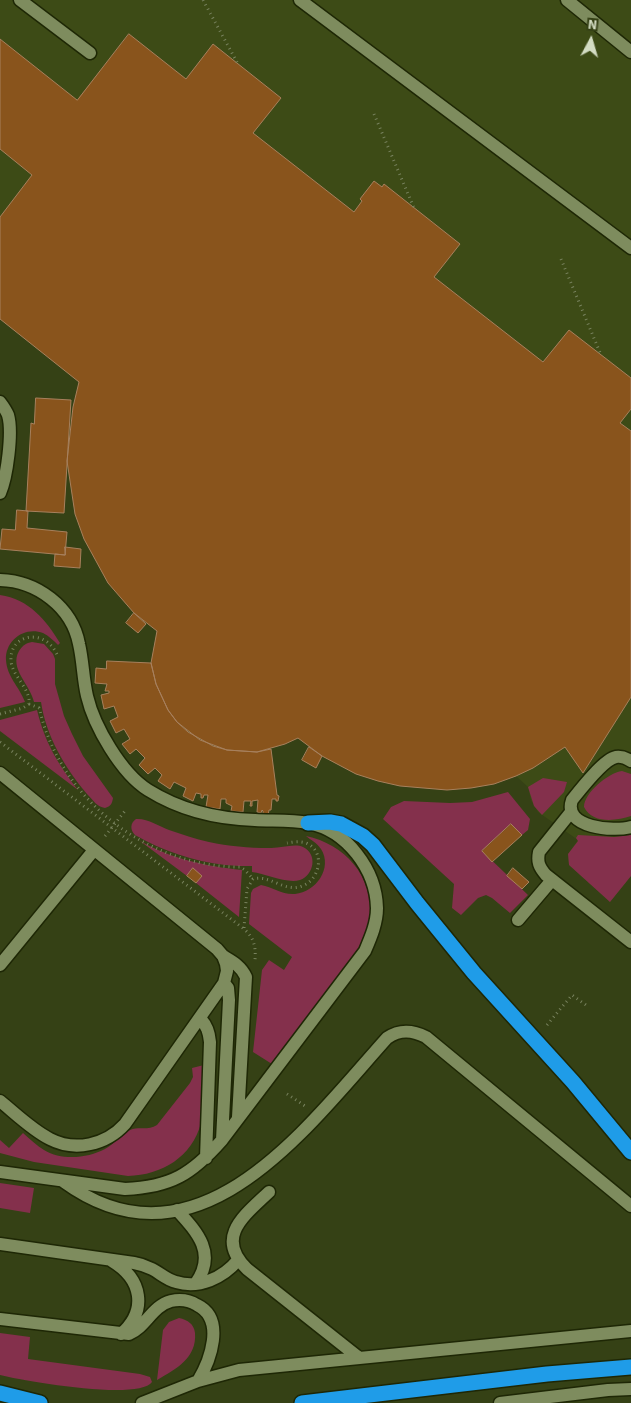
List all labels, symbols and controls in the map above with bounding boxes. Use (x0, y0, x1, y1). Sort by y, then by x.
north arrow (566, 15, 616, 65)
text: N (587, 15, 598, 36)

